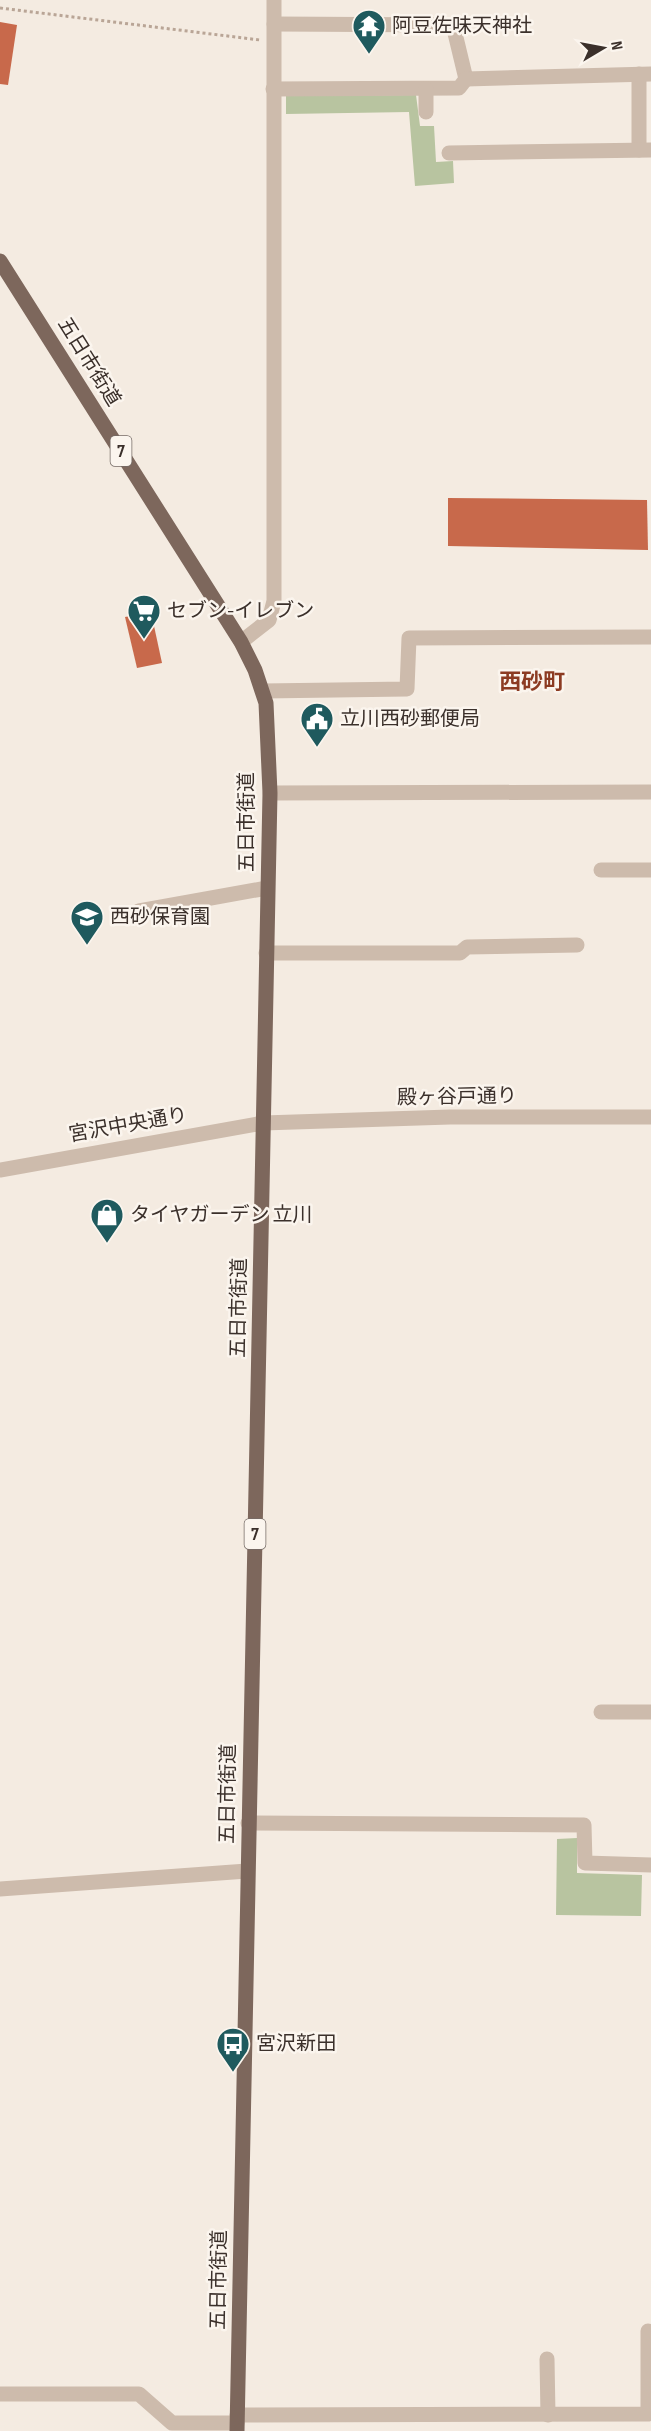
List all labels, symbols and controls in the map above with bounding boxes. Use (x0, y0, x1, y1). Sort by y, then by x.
temple icon: 阿豆佐味天神社 (351, 8, 387, 55)
place label: 阿豆佐味天神社 (392, 14, 532, 38)
north arrow (573, 18, 633, 78)
text: N (606, 40, 626, 52)
street label: 五日市街道 (52, 313, 126, 411)
road number: 7 (110, 436, 132, 466)
supermarket icon: セブン-イレブン (126, 593, 162, 640)
place label: セブン-イレブン (167, 599, 314, 623)
district label: 西砂町 (499, 669, 565, 696)
public building icon: 立川西砂郵便局 (299, 701, 335, 748)
place label: 立川西砂郵便局 (340, 707, 480, 731)
street label: 五日市街道 (235, 772, 259, 872)
school or university icon: 西砂保育園 (69, 899, 105, 946)
place label: 西砂保育園 (110, 905, 210, 929)
street label: 殿ヶ谷戸通り (397, 1084, 517, 1110)
street label: 宮沢中央通り (67, 1103, 189, 1147)
shop icon: タイヤガーデン 立川 (89, 1197, 125, 1244)
place label: タイヤガーデン 立川 (130, 1203, 313, 1227)
street label: 五日市街道 (226, 1258, 252, 1358)
road number: 7 (244, 1519, 266, 1549)
street label: 五日市街道 (215, 1744, 241, 1844)
bus stop icon: 宮沢新田 (215, 2026, 251, 2073)
place label: 宮沢新田 (256, 2032, 336, 2056)
street label: 五日市街道 (206, 2230, 232, 2330)

